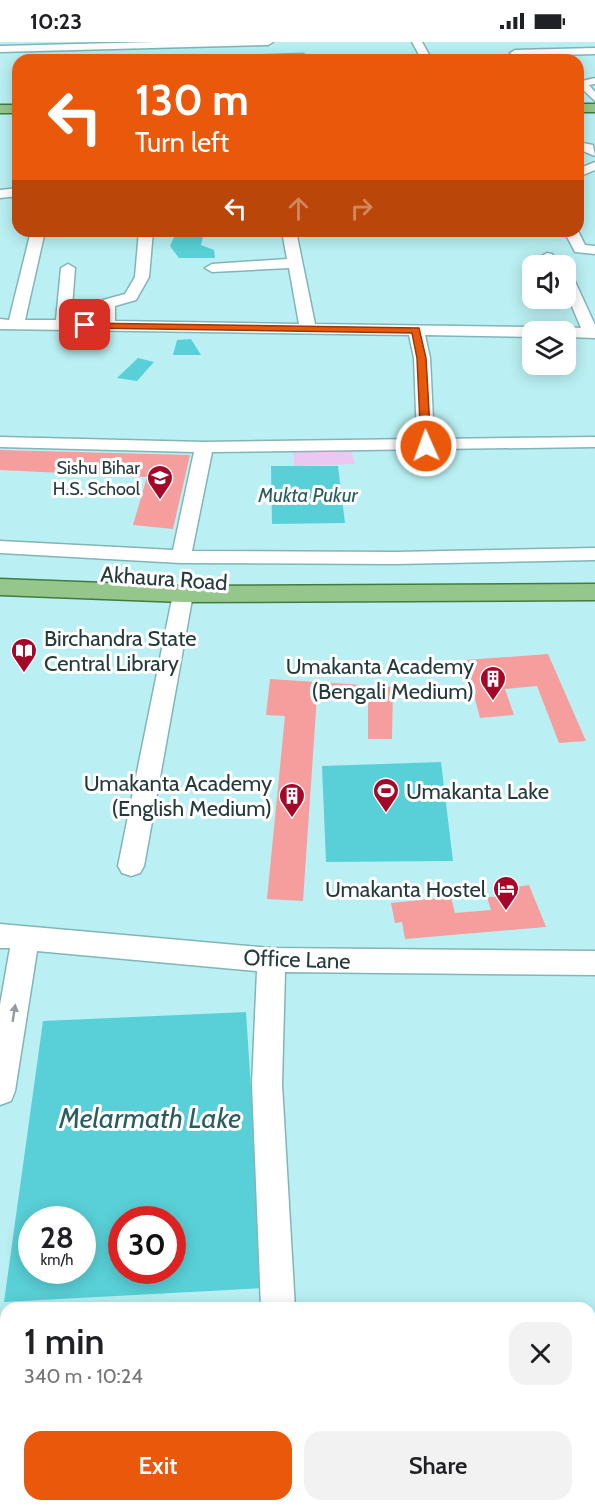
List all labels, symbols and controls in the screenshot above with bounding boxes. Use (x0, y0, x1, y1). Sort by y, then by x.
text: 10:23 (30, 8, 82, 35)
text: 130 m (135, 74, 249, 126)
icon: left (36, 78, 114, 156)
text: Turn left (135, 126, 229, 159)
icon: left (219, 192, 252, 225)
icon: ahead (282, 192, 315, 225)
icon: right (345, 192, 378, 225)
map controls (522, 255, 576, 375)
button: sound (522, 255, 576, 309)
pin (59, 299, 110, 350)
icon: arrive (68, 308, 101, 341)
button: layers (522, 321, 576, 375)
position arrow (394, 414, 458, 478)
place label: Sishu Bihar H.S. School (53, 457, 141, 500)
school or university icon: Sishu Bihar H.S. School (145, 463, 175, 501)
water label: Mukta Pukur (257, 483, 359, 507)
street label: Akhaura Road (99, 561, 228, 596)
place label: Birchandra State Central Library (44, 625, 196, 677)
library icon: Birchandra State Central Library (9, 636, 39, 674)
place label: Umakanta Academy (Bengali Medium) (286, 653, 474, 705)
building icon: Umakanta Academy (Bengali Medium) (478, 664, 508, 702)
place label: Umakanta Academy (English Medium) (84, 770, 272, 822)
sports icon: Umakanta Lake (371, 776, 401, 814)
place label: Umakanta Lake (406, 778, 549, 805)
building icon: Umakanta Academy (English Medium) (277, 781, 307, 819)
hotel icon: Umakanta Hostel (491, 874, 521, 912)
place label: Umakanta Hostel (325, 876, 487, 903)
street label: Office Lane (243, 944, 351, 975)
one-way arrow (9, 1003, 18, 1022)
water label: Melarmath Lake (58, 1101, 241, 1135)
speed limit sign: 30 (108, 1206, 186, 1284)
text: 28 (40, 1219, 74, 1256)
text: km/h (41, 1251, 73, 1269)
text: 1 min (24, 1319, 104, 1363)
button: close (509, 1322, 572, 1385)
text: 340 m · 10:24 (24, 1364, 143, 1388)
button: Exit (24, 1431, 292, 1500)
button: Share (304, 1431, 572, 1500)

